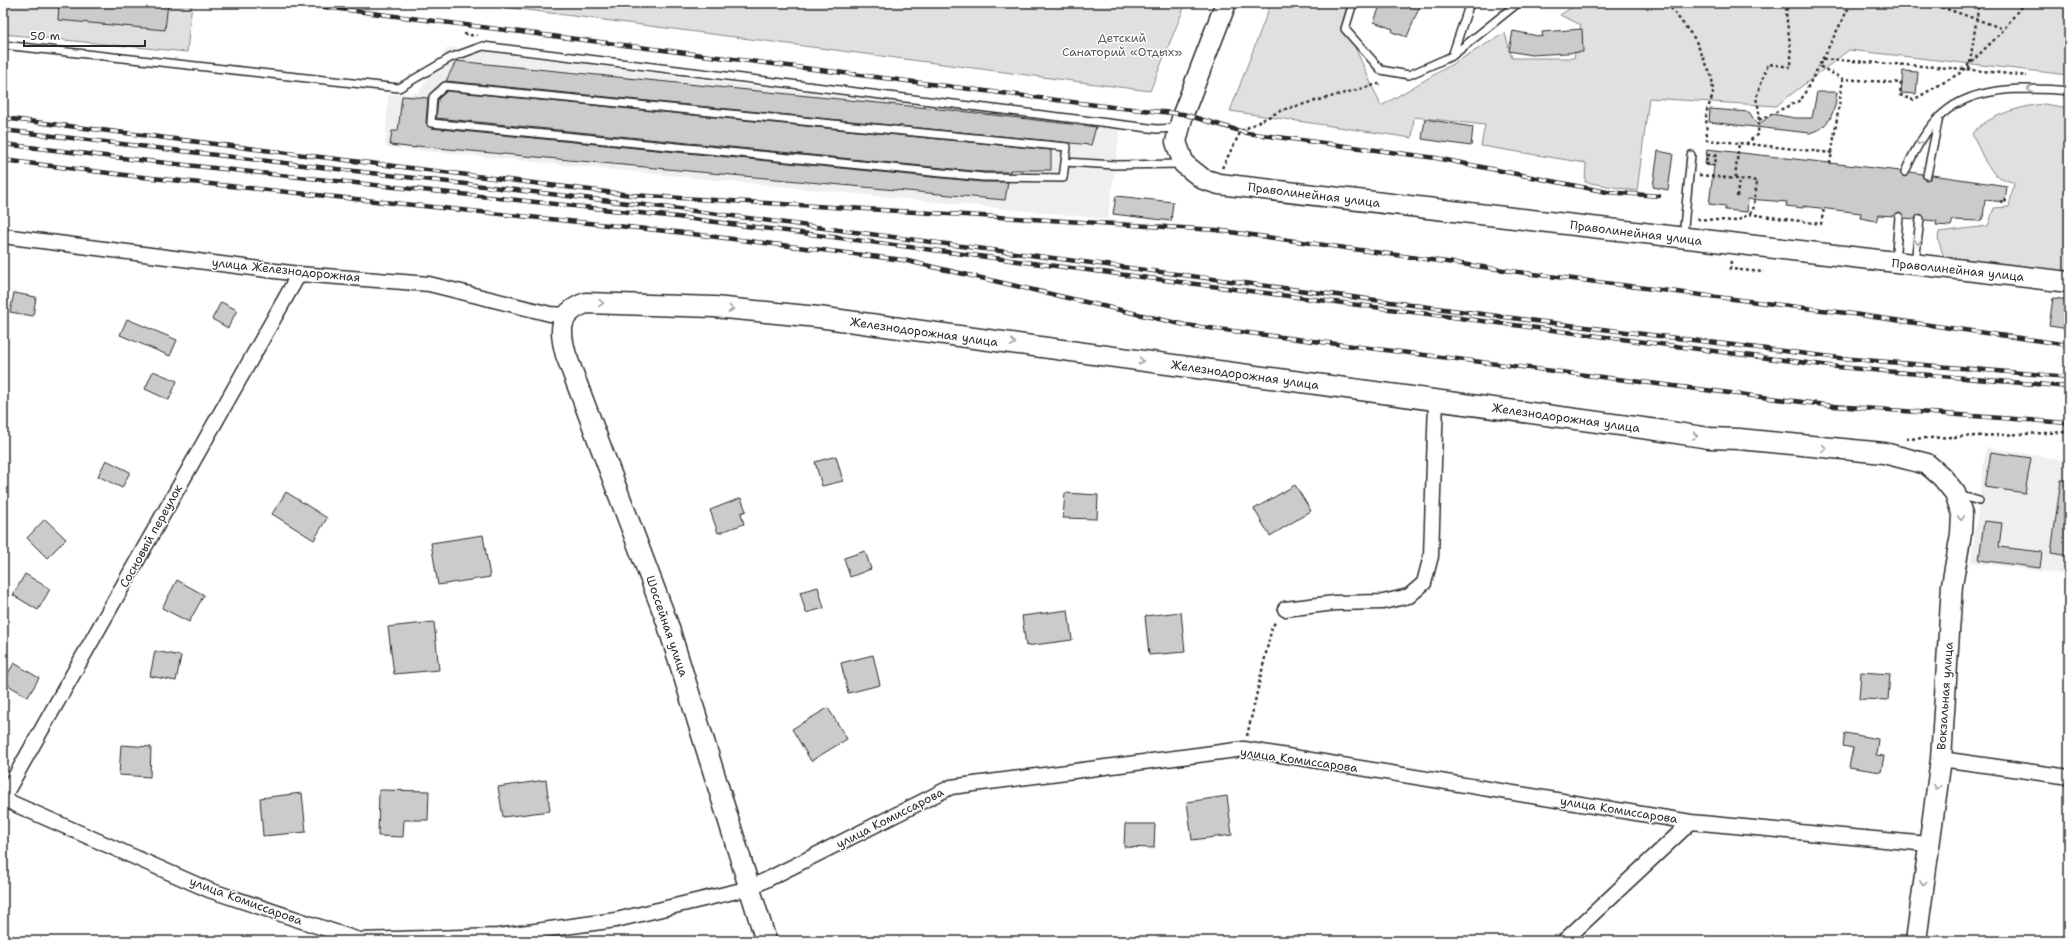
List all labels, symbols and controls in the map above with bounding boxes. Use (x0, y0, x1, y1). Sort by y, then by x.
scale bar (24, 22, 145, 48)
text: 50 m (30, 28, 60, 44)
park label: Детский Санаторий «Отдых» (1062, 30, 1182, 60)
one-way arrow (2027, 85, 2033, 93)
one-way arrow (1917, 138, 1924, 145)
street label: Праволинейная улица (1247, 179, 1382, 211)
street label: Праволинейная улица (1569, 217, 1704, 249)
one-way arrow (1913, 239, 1922, 245)
street label: улица Железнодорожная (211, 254, 361, 286)
street label: Праволинейная улица (1891, 255, 2026, 285)
one-way arrow (598, 299, 604, 308)
one-way arrow (728, 304, 734, 313)
street label: Железнодорожная улица (849, 314, 999, 350)
one-way arrow (1009, 338, 1016, 347)
one-way arrow (1138, 356, 1144, 365)
street label: Железнодорожная улица (1170, 357, 1320, 393)
street label: Железнодорожная улица (1491, 400, 1641, 436)
one-way arrow (1692, 431, 1698, 440)
one-way arrow (1821, 443, 1828, 452)
street label: Сосновый переулок (116, 481, 186, 591)
one-way arrow (1957, 515, 1965, 521)
street label: Шоссейная улица (642, 573, 692, 679)
street label: Вокзальная улица (1933, 641, 1957, 751)
street label: улица Комиссарова (1239, 744, 1359, 776)
one-way arrow (1933, 783, 1942, 790)
street label: улица Комиссарова (833, 784, 947, 852)
street label: улица Комиссарова (1559, 793, 1679, 827)
street label: улица Комиссарова (187, 873, 305, 929)
one-way arrow (1919, 880, 1928, 886)

